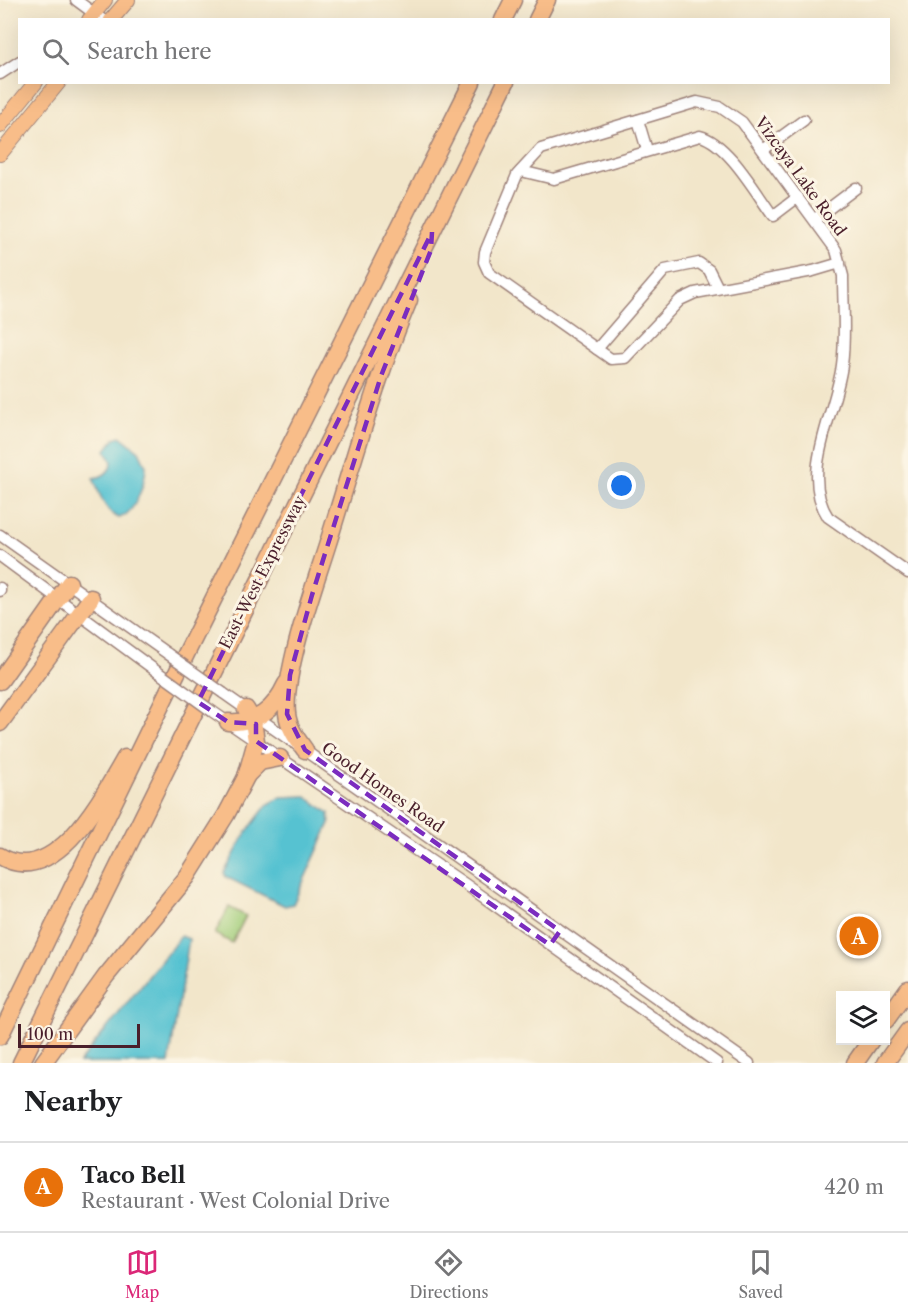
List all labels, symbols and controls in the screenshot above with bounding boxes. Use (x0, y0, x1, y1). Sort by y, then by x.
search box (18, 18, 890, 84)
icon: search (39, 35, 72, 68)
text: Search here (87, 38, 212, 65)
street label: Vizcaya Lake Road (750, 112, 851, 240)
your location (607, 471, 636, 500)
street label: East-West Expressway (215, 491, 310, 652)
street label: Good Homes Road (318, 737, 448, 837)
pin: A (840, 914, 878, 958)
map controls (836, 991, 890, 1045)
button: layers (836, 991, 890, 1045)
scale bar (18, 1021, 140, 1048)
text: 100 m (27, 1024, 73, 1044)
text: Nearby (24, 1086, 122, 1118)
text: Taco Bell (81, 1162, 186, 1189)
text: A (36, 1175, 51, 1199)
text: 420 m (824, 1175, 884, 1199)
text: Restaurant · West Colonial Drive (81, 1189, 390, 1213)
tab: Map (125, 1246, 159, 1302)
tab: Directions (409, 1246, 488, 1302)
tab: Saved (739, 1246, 783, 1302)

